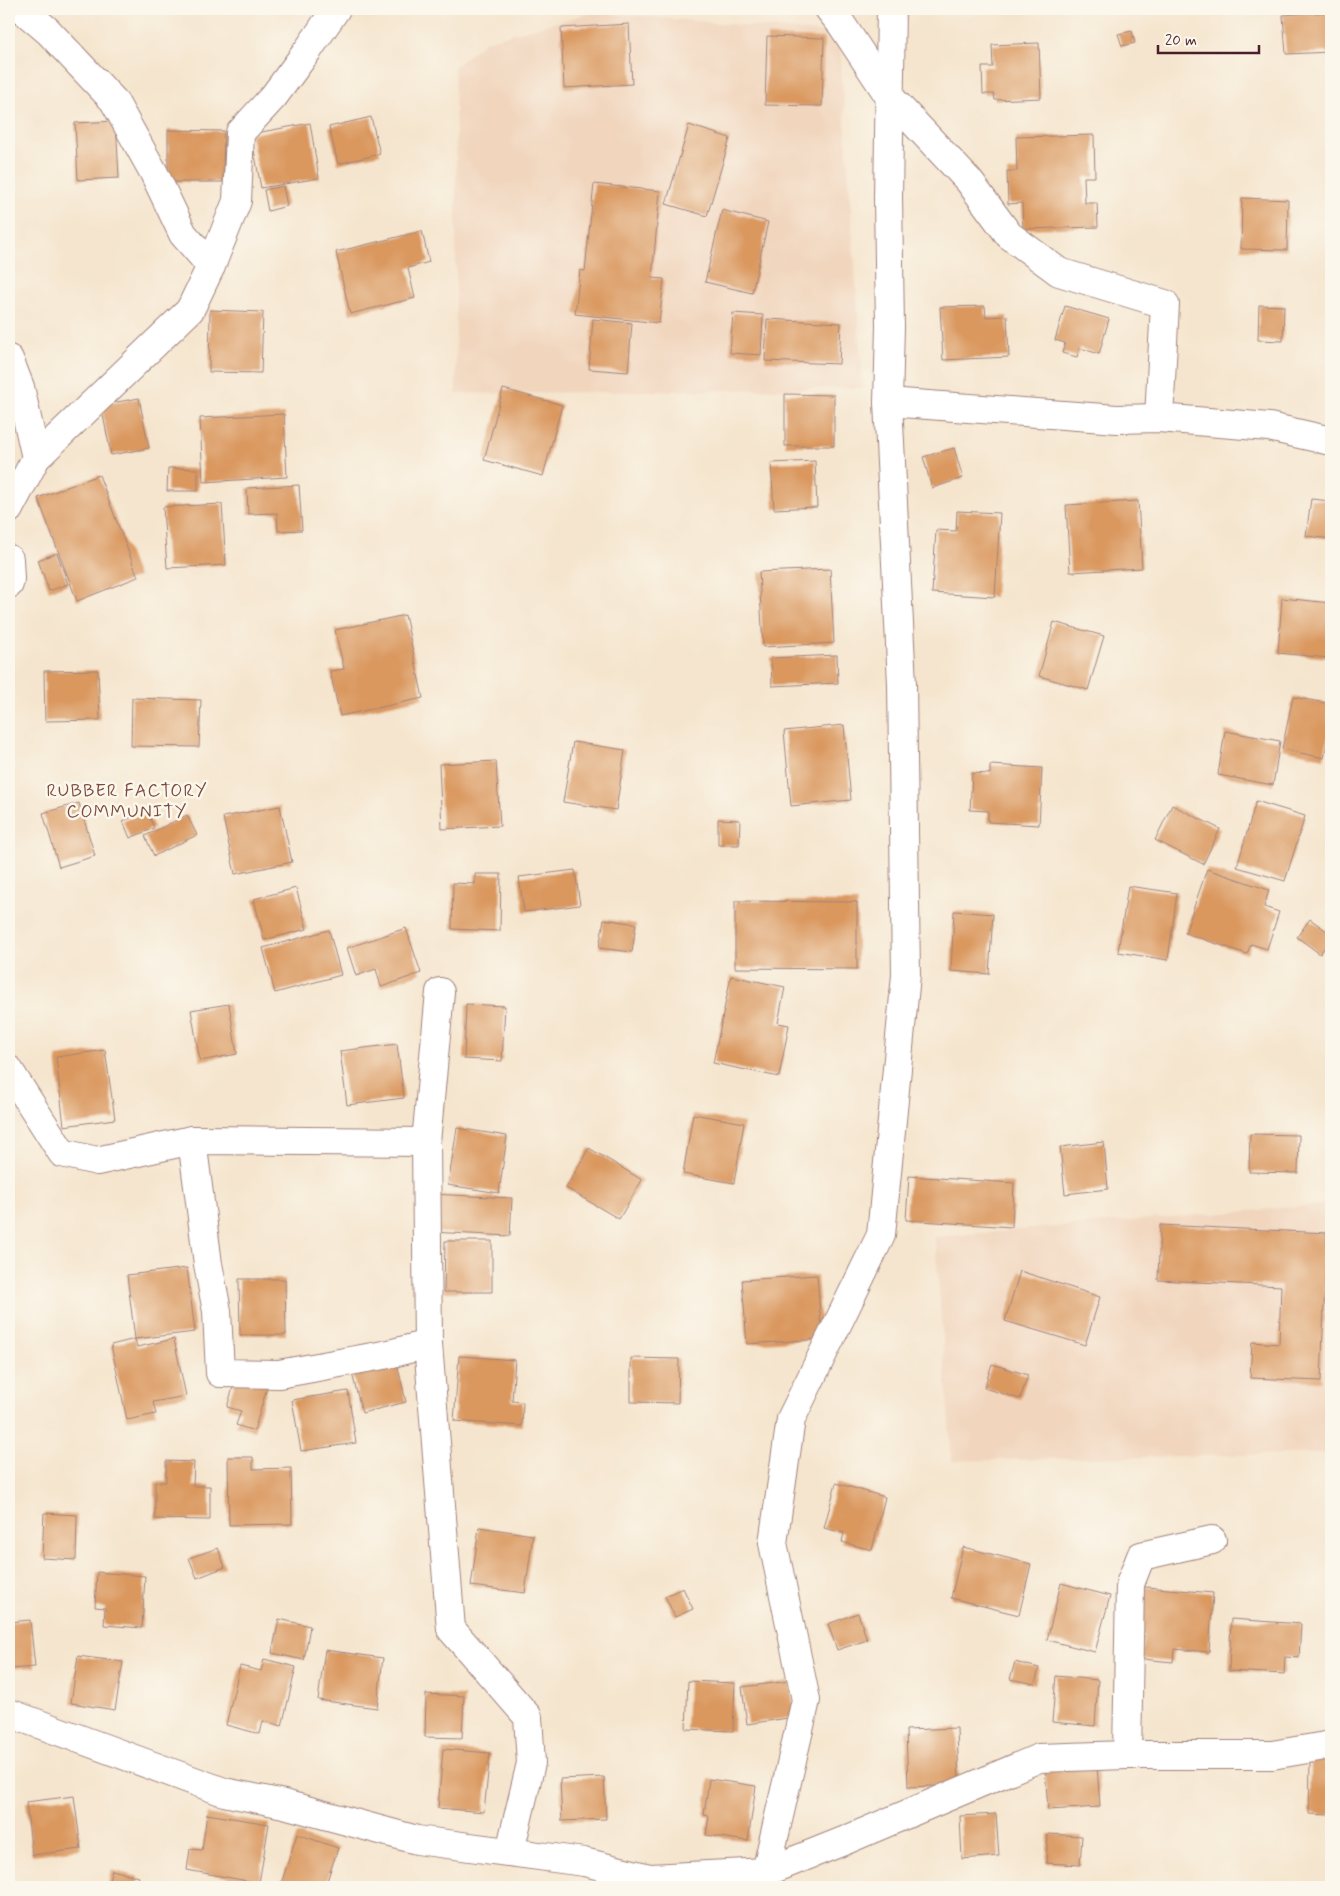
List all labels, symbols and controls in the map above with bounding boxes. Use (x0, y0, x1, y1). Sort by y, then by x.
scale bar (1158, 22, 1259, 54)
text: 20 m (1165, 31, 1197, 51)
district label: RUBBER FACTORY COMMUNITY (46, 779, 208, 824)

